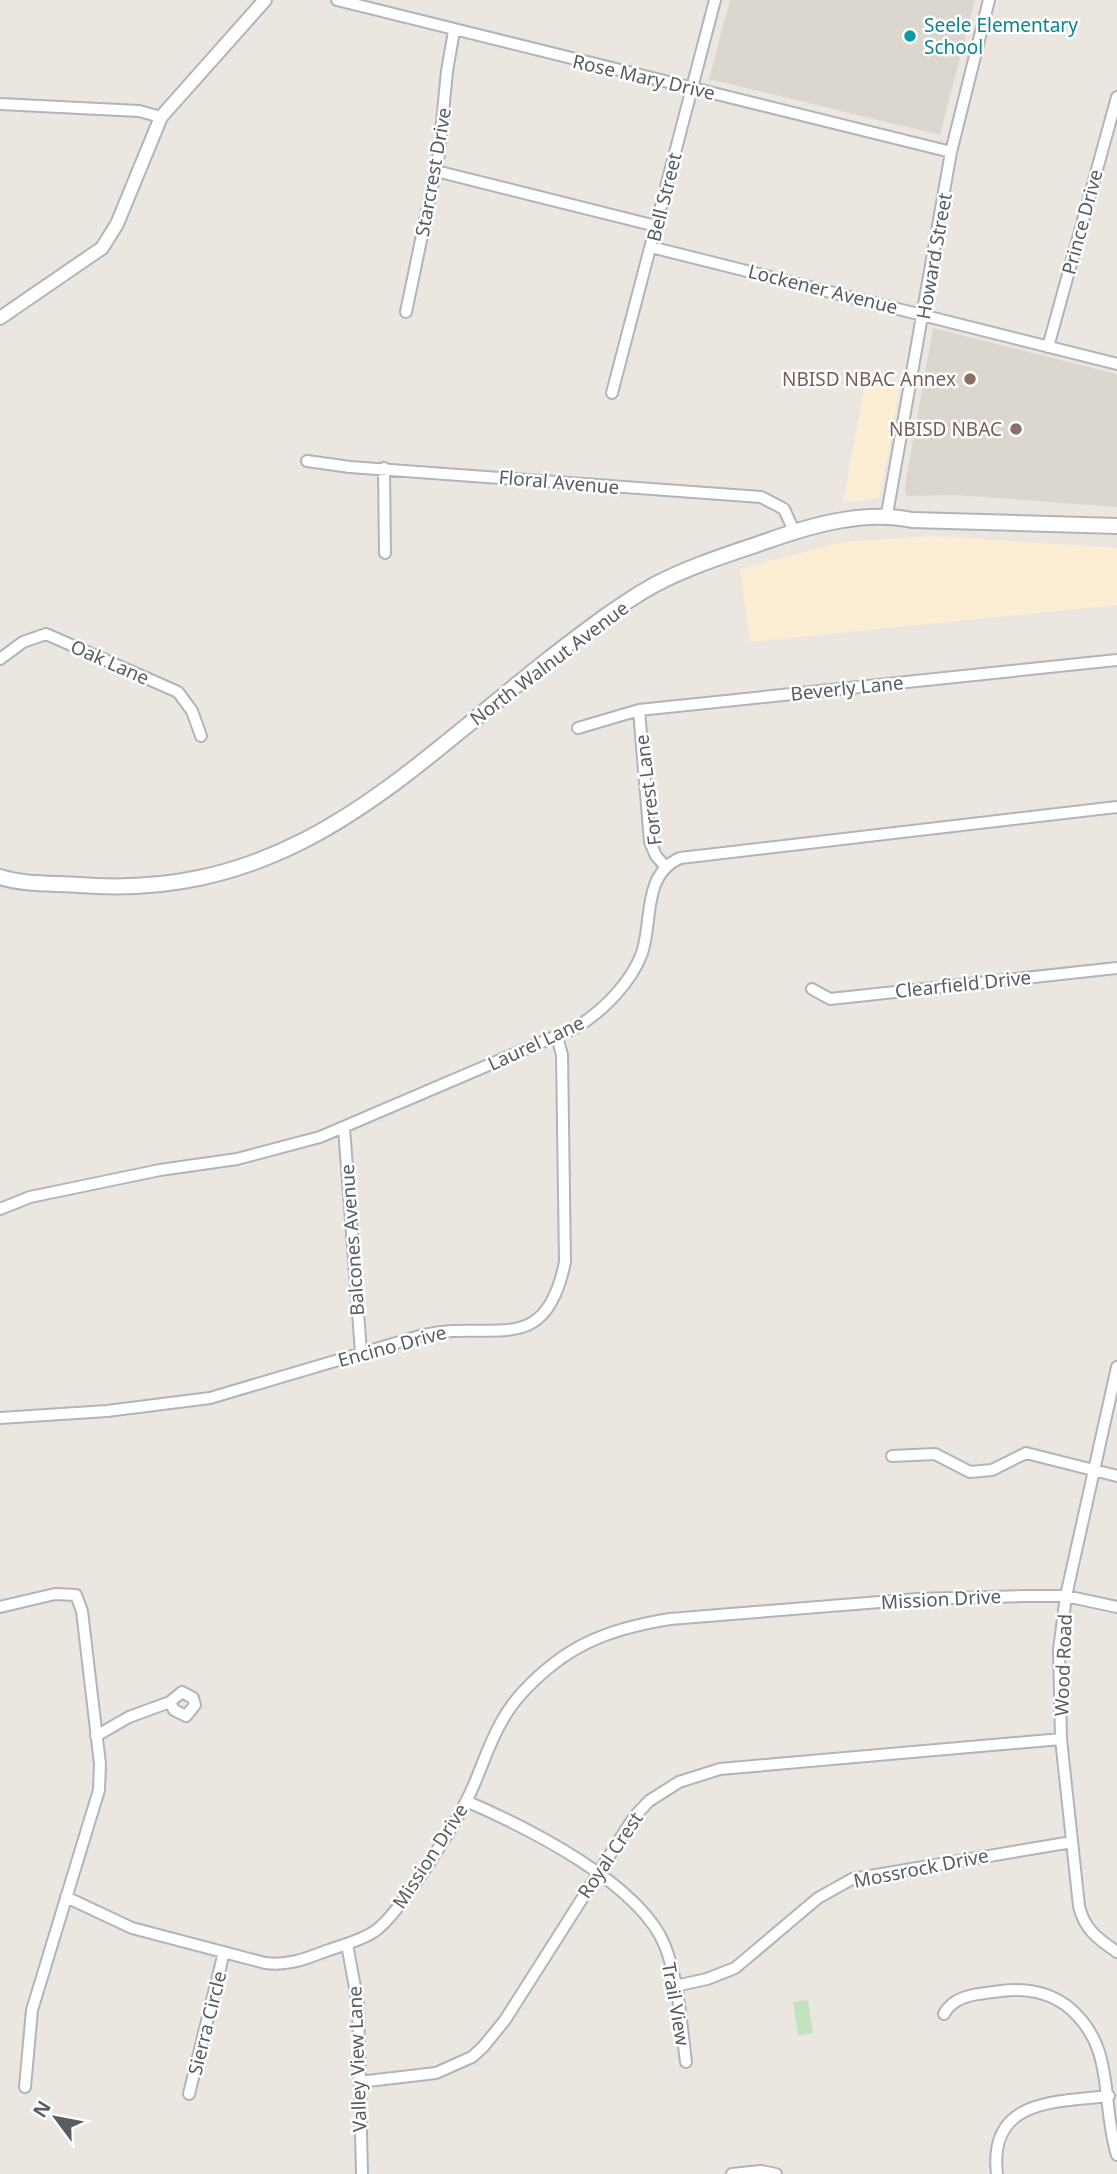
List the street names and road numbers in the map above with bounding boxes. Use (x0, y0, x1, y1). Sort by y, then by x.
street label: Rose Mary Drive (570, 48, 718, 106)
street label: Starcrest Drive (409, 105, 457, 239)
street label: Bell Street (640, 150, 688, 244)
street label: Prince Drive (1055, 167, 1109, 277)
street label: Howard Street (910, 191, 958, 321)
street label: Lockener Avenue (745, 258, 901, 320)
street label: Floral Avenue (498, 464, 620, 500)
street label: North Walnut Avenue (464, 595, 634, 731)
street label: Oak Lane (66, 633, 154, 691)
street label: Beverly Lane (789, 669, 905, 707)
street label: Forrest Lane (628, 733, 668, 847)
street label: Clearfield Drive (894, 964, 1032, 1004)
street label: Laurel Lane (484, 1009, 588, 1077)
street label: Balcones Avenue (334, 1163, 370, 1317)
street label: Encino Drive (335, 1319, 449, 1373)
street label: Mission Drive (880, 1583, 1002, 1615)
street label: Wood Road (1048, 1613, 1078, 1717)
street label: Mission Drive (386, 1798, 474, 1914)
street label: Royal Crest (571, 1806, 649, 1903)
street label: Mossrock Drive (851, 1842, 991, 1894)
street label: Trail View (656, 1960, 696, 2048)
street label: Sierra Circle (182, 1968, 232, 2078)
street label: Valley View Lane (341, 1986, 373, 2132)

